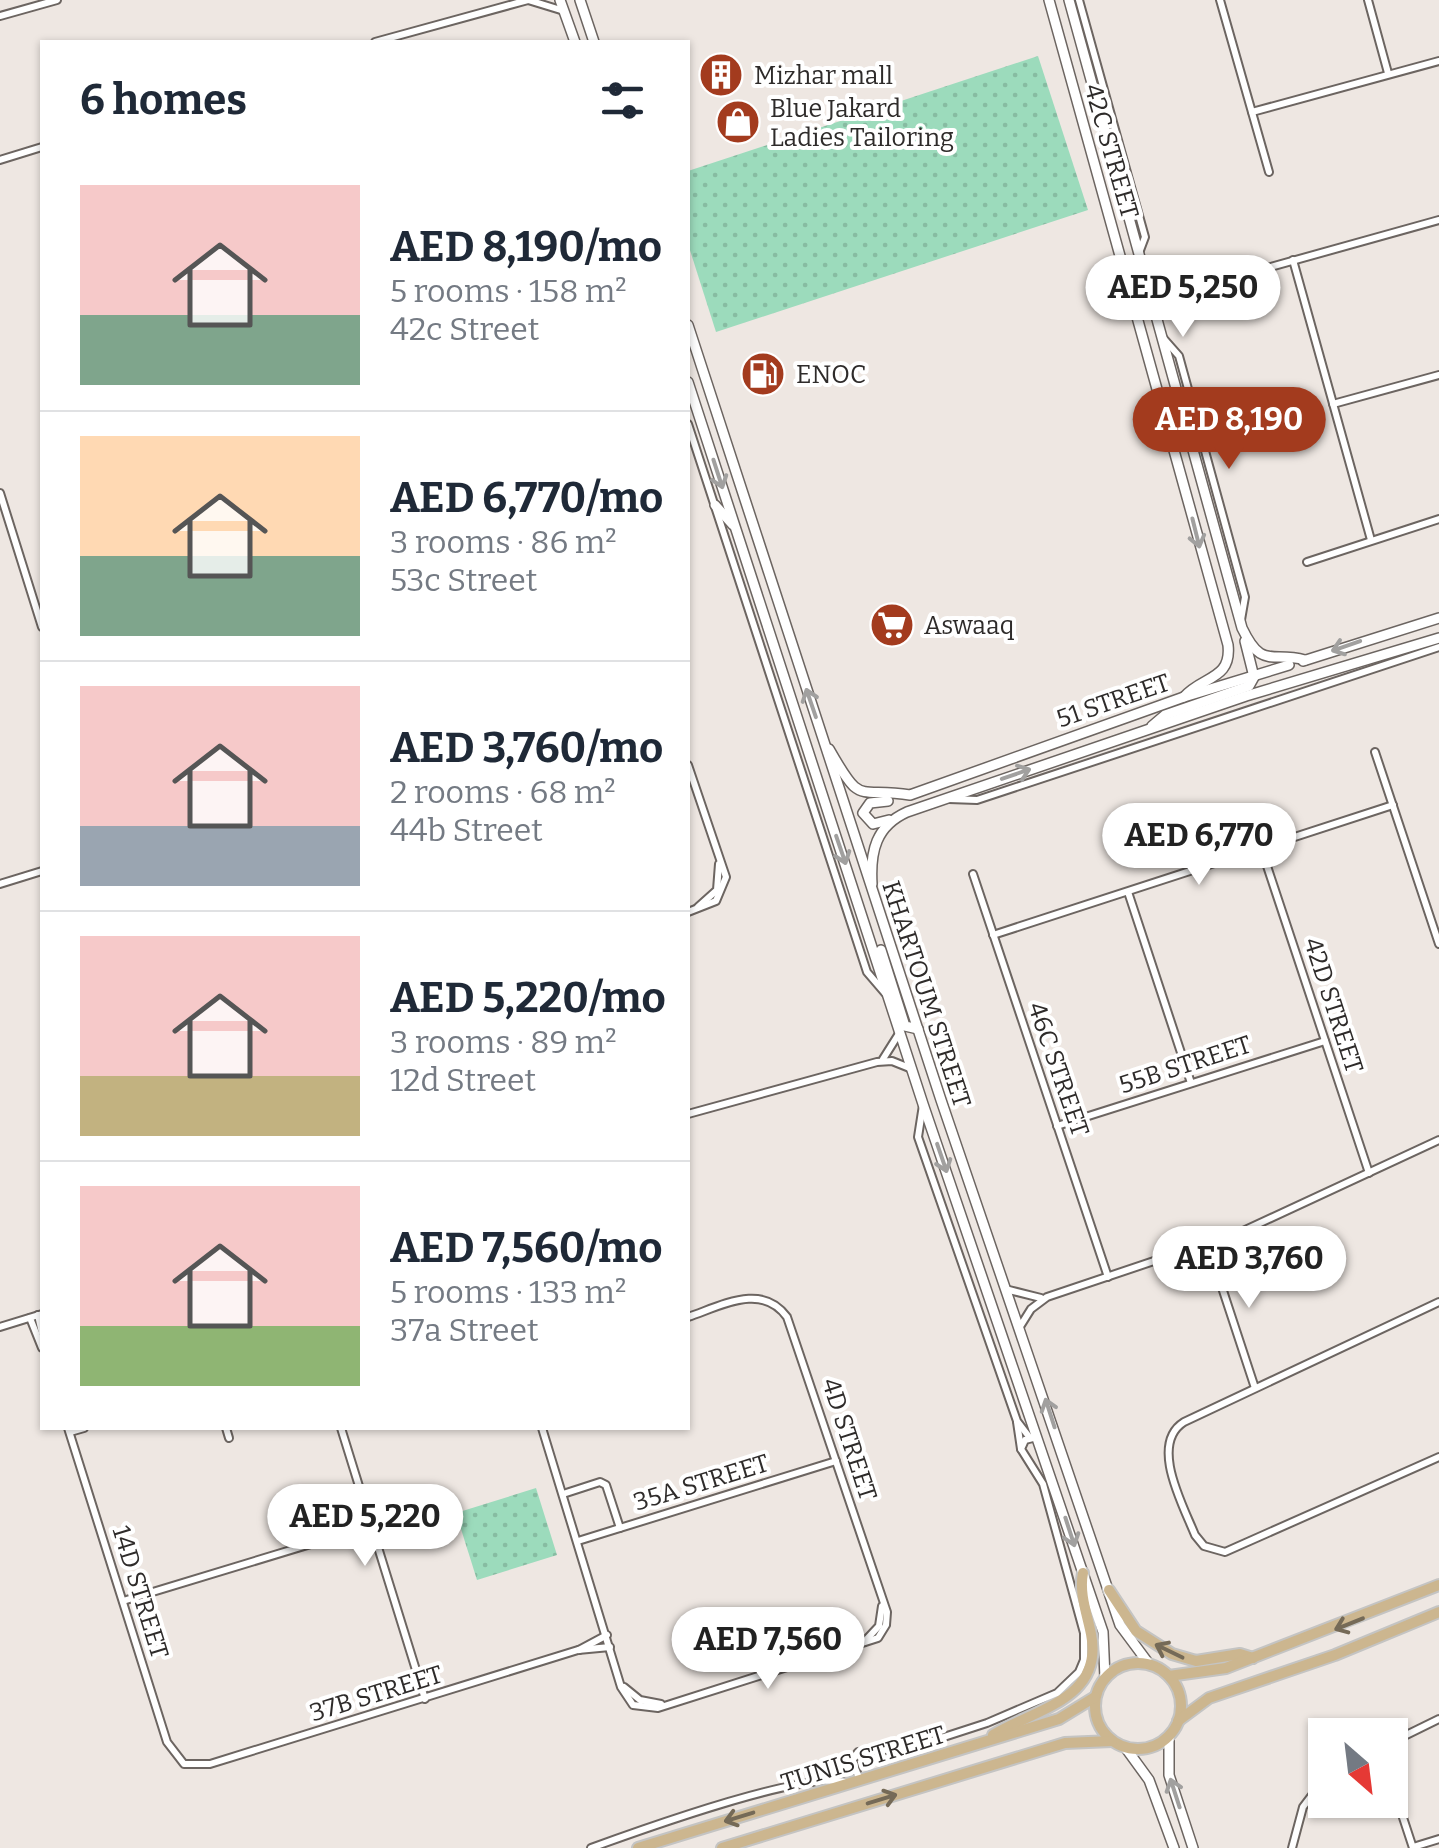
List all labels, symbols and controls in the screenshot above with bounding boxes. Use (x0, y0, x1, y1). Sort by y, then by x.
building icon: Mizhar mall (698, 52, 744, 98)
place label: Mizhar mall (754, 61, 893, 91)
icon: filters (595, 73, 650, 128)
text: 6 homes (80, 75, 247, 125)
street label: 42C STREET (1078, 80, 1145, 222)
place label: Blue Jakard Ladies Tailoring (770, 94, 954, 153)
shop icon: Blue Jakard Ladies Tailoring (715, 99, 761, 145)
text: AED 8,190/mo (390, 222, 662, 272)
icon: home (160, 225, 280, 345)
pin: AED 5,250 (1069, 255, 1297, 340)
text: AED 5,250 (1108, 268, 1259, 306)
text: 5 rooms · 158 m² (390, 272, 627, 310)
text: 42c Street (390, 310, 539, 348)
fuel station icon: ENOC (740, 351, 786, 397)
place label: ENOC (796, 360, 866, 390)
pin: AED 8,190 (1115, 387, 1343, 472)
text: AED 8,190 (1155, 400, 1303, 438)
one-way arrow (711, 458, 729, 490)
text: AED 6,770/mo (390, 473, 663, 523)
icon: home (160, 476, 280, 596)
one-way arrow (1188, 516, 1206, 548)
text: 3 rooms · 86 m² (390, 523, 617, 561)
text: 53c Street (390, 561, 537, 599)
supermarket icon: Aswaaq (869, 602, 915, 648)
place label: Aswaaq (924, 611, 1015, 641)
one-way arrow (1331, 638, 1362, 656)
street label: 51 STREET (1053, 668, 1174, 734)
one-way arrow (801, 688, 819, 720)
text: AED 3,760/mo (390, 723, 663, 773)
icon: home (160, 726, 280, 846)
one-way arrow (999, 763, 1031, 781)
text: 2 rooms · 68 m² (390, 773, 616, 811)
pin: AED 6,770 (1085, 803, 1313, 888)
text: 44b Street (390, 811, 543, 849)
text: AED 6,770 (1124, 816, 1274, 854)
one-way arrow (833, 833, 851, 865)
street label: KHARTOUM STREET (875, 877, 977, 1111)
street label: 42D STREET (1297, 934, 1369, 1077)
text: AED 5,220/mo (390, 973, 666, 1023)
icon: home (160, 976, 280, 1096)
street label: 46C STREET (1021, 998, 1095, 1140)
text: 3 rooms · 89 m² (390, 1023, 617, 1061)
street label: 55B STREET (1115, 1029, 1255, 1100)
text: 12d Street (390, 1061, 536, 1099)
one-way arrow (934, 1142, 952, 1174)
text: AED 7,560/mo (390, 1223, 662, 1273)
icon: home (160, 1226, 280, 1346)
pin: AED 3,760 (1135, 1226, 1363, 1311)
text: AED 3,760 (1174, 1239, 1324, 1277)
text: 5 rooms · 133 m² (390, 1273, 626, 1311)
text: 37a Street (390, 1311, 539, 1349)
street label: 4D STREET (815, 1374, 883, 1504)
one-way arrow (1039, 1398, 1057, 1430)
street label: 35A STREET (630, 1448, 772, 1518)
pin: AED 5,220 (251, 1484, 479, 1569)
text: AED 5,220 (289, 1497, 441, 1535)
one-way arrow (1062, 1516, 1080, 1547)
street label: 14D STREET (106, 1522, 174, 1662)
pin: AED 7,560 (654, 1607, 882, 1692)
one-way arrow (1335, 1616, 1365, 1634)
text: AED 7,560 (694, 1620, 842, 1658)
one-way arrow (1155, 1640, 1185, 1659)
street label: 37B STREET (306, 1660, 446, 1728)
north arrow (1308, 1718, 1408, 1818)
map controls (1308, 1718, 1408, 1818)
street label: TUNIS STREET (777, 1720, 949, 1798)
one-way arrow (1164, 1777, 1182, 1809)
one-way arrow (866, 1789, 898, 1807)
one-way arrow (724, 1809, 755, 1827)

